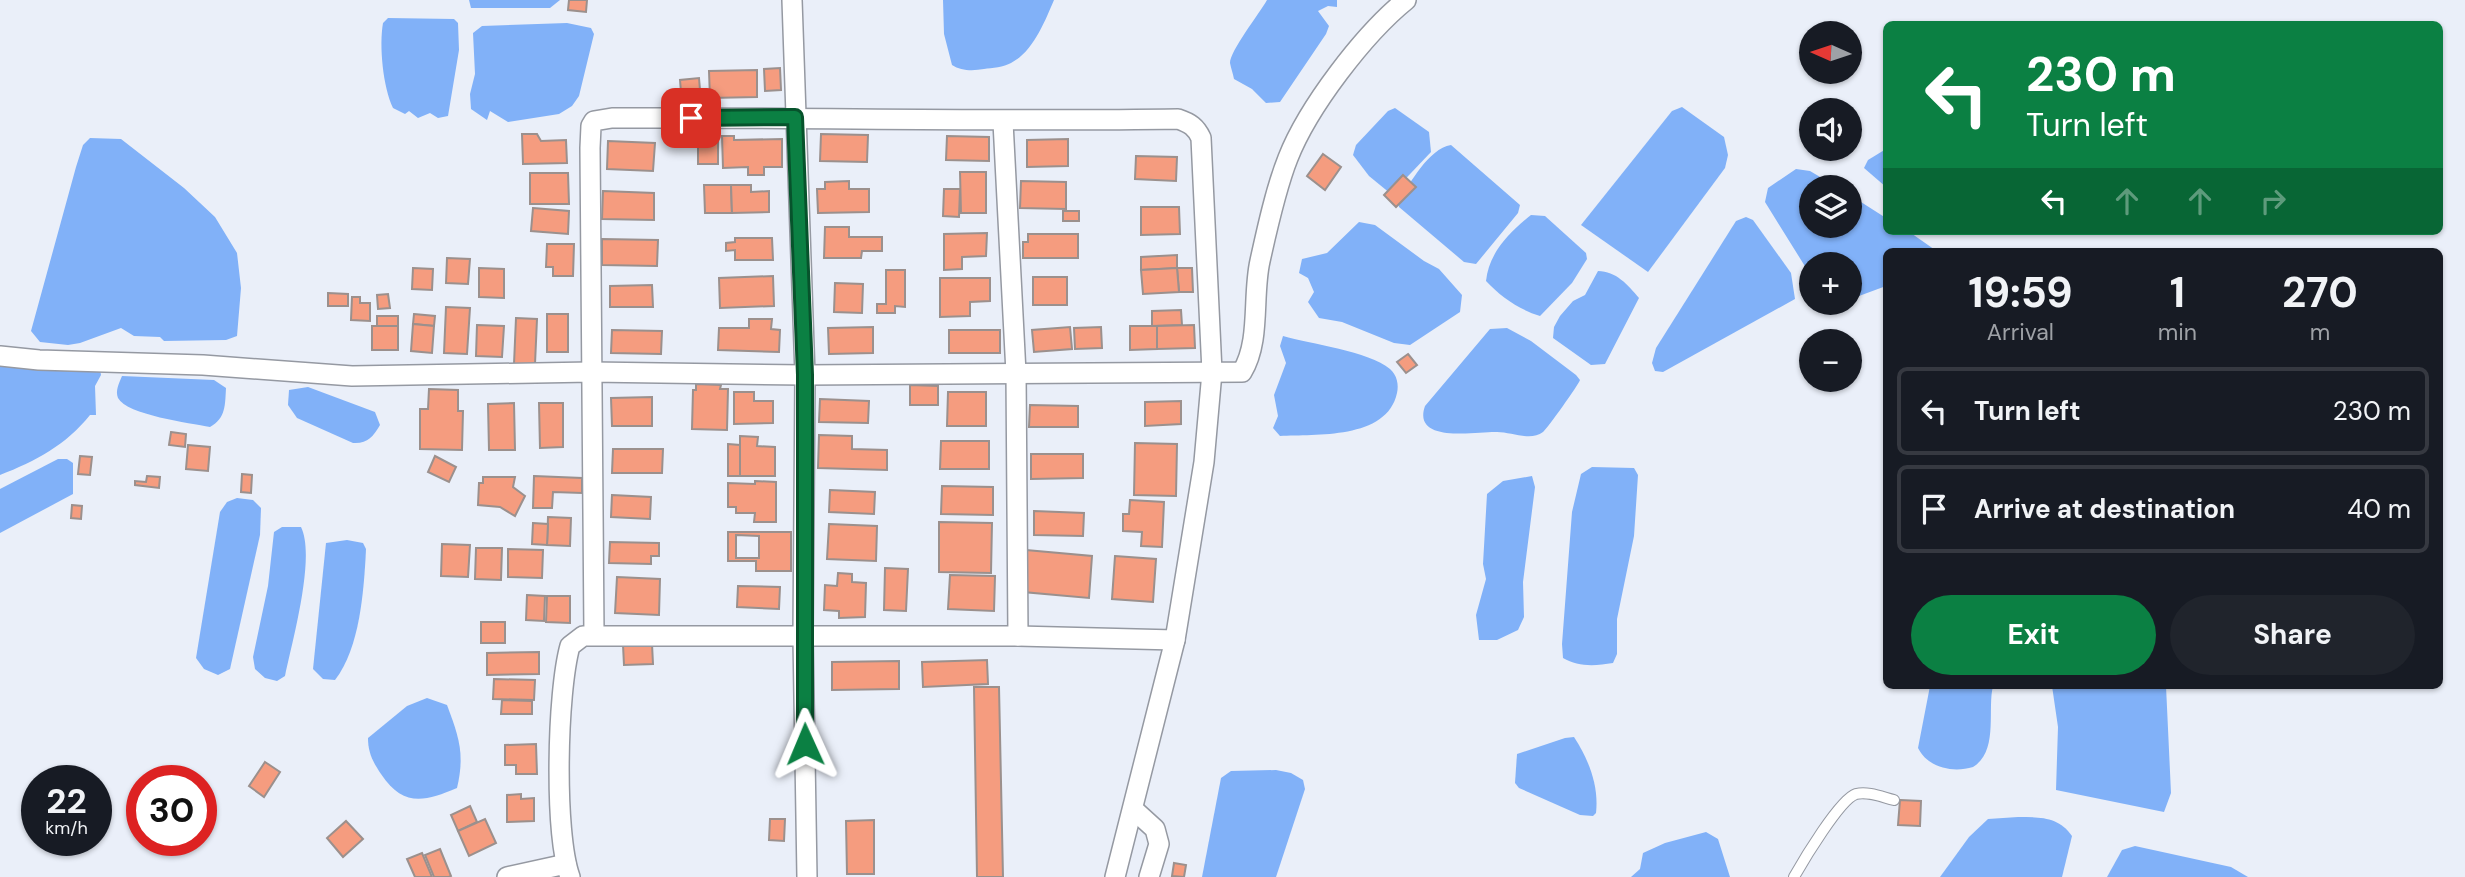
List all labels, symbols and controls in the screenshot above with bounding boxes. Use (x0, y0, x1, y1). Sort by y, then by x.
north arrow (1799, 21, 1862, 84)
map controls (1799, 21, 1862, 392)
text: 230 m (2026, 42, 2176, 106)
icon: left (1911, 49, 2002, 140)
pin (661, 88, 721, 148)
button: sound (1799, 98, 1862, 161)
icon: arrive (672, 99, 710, 137)
text: Turn left (2026, 104, 2148, 146)
button: layers (1799, 175, 1862, 238)
icon: left (2035, 182, 2073, 220)
icon: ahead (2108, 182, 2146, 220)
icon: ahead (2181, 182, 2219, 220)
icon: right (2254, 182, 2292, 220)
button: + (1799, 252, 1862, 315)
text: 19:59 (1968, 265, 2073, 320)
text: 1 (2170, 265, 2185, 320)
text: 270 (2282, 265, 2358, 320)
text: Arrival (1987, 317, 2054, 347)
text: min (2158, 317, 2197, 347)
text: m (2310, 317, 2330, 347)
button: − (1799, 329, 1862, 392)
icon: left (1915, 392, 1953, 430)
text: Turn left (1974, 394, 2081, 428)
text: 230 m (2333, 394, 2411, 428)
icon: arrive (1915, 490, 1953, 528)
text: Arrive at destination (1974, 492, 2235, 526)
text: 40 m (2347, 492, 2411, 526)
button: Exit (1911, 595, 2156, 675)
button: Share (2170, 595, 2415, 675)
position arrow (768, 707, 842, 781)
speed limit sign: 30 (126, 765, 217, 856)
text: 22 (46, 778, 87, 824)
text: km/h (45, 816, 88, 840)

